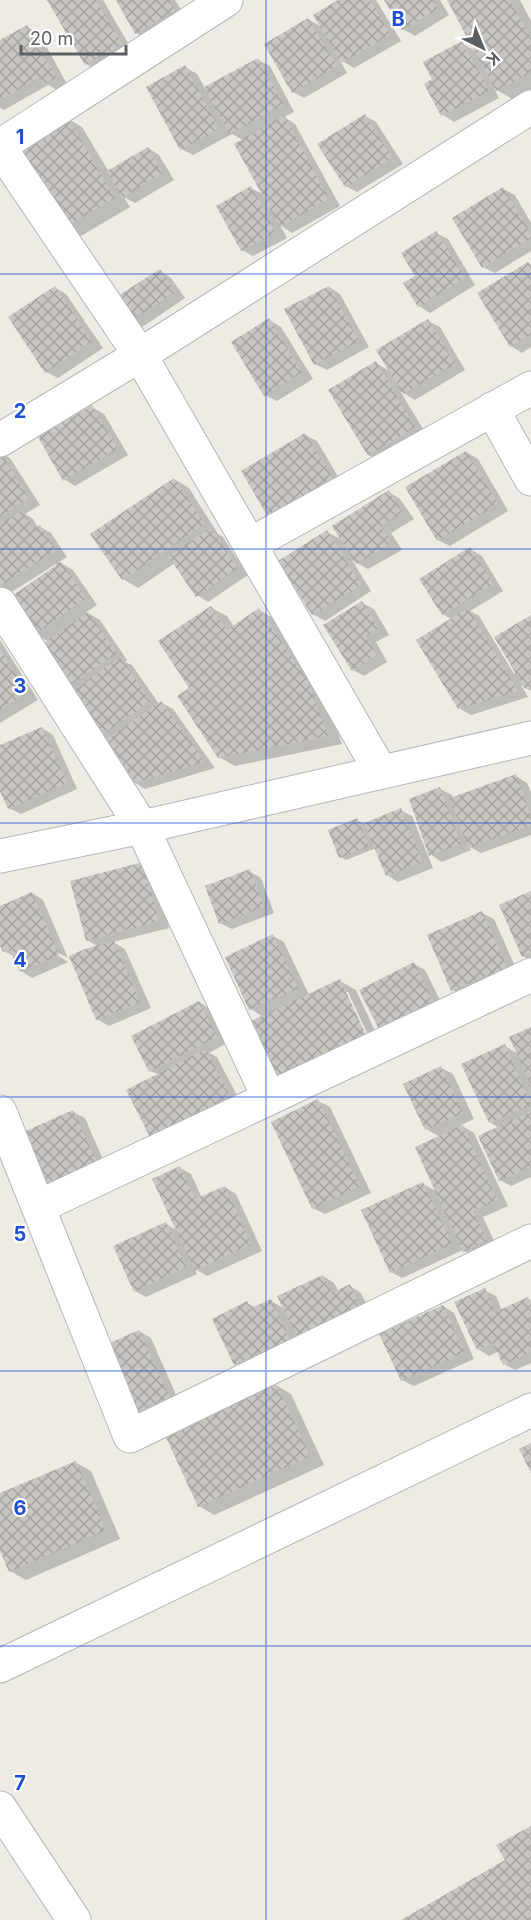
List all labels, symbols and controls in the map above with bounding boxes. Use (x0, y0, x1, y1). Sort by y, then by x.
text: B (391, 7, 405, 31)
scale bar (21, 18, 126, 56)
north arrow (453, 18, 513, 78)
text: 20 m (30, 28, 73, 49)
text: K (482, 48, 504, 71)
text: 1 (16, 125, 24, 149)
text: 2 (14, 399, 26, 423)
text: 3 (14, 674, 26, 698)
text: 4 (13, 948, 27, 972)
text: 5 (14, 1222, 26, 1246)
text: 6 (14, 1496, 27, 1520)
text: 7 (14, 1771, 26, 1795)

